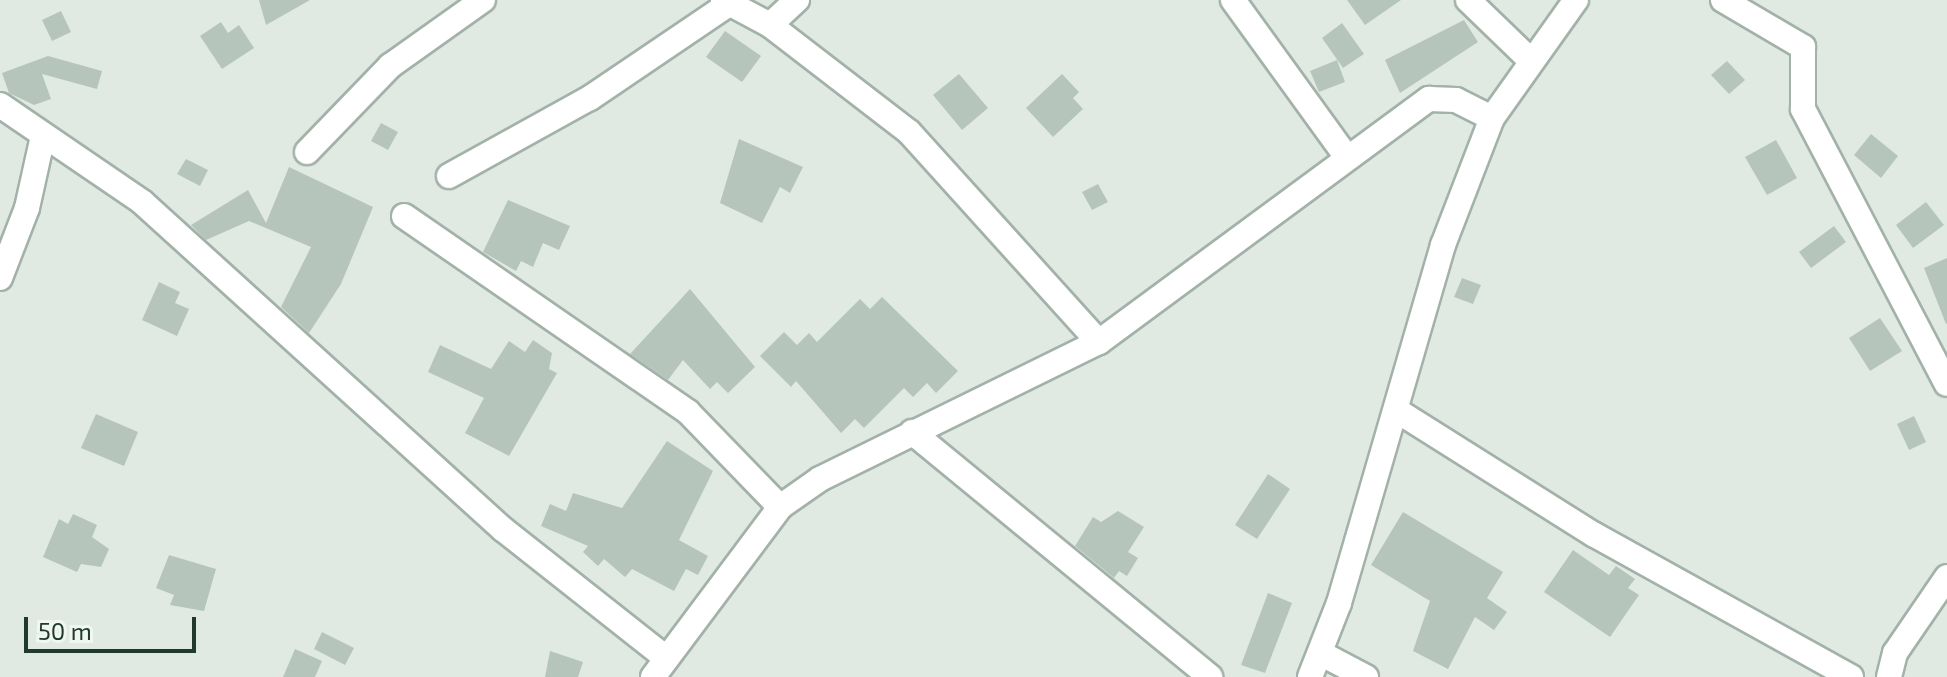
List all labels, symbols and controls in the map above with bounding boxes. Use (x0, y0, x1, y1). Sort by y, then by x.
scale bar (28, 601, 200, 651)
text: 50 m (38, 616, 92, 645)

